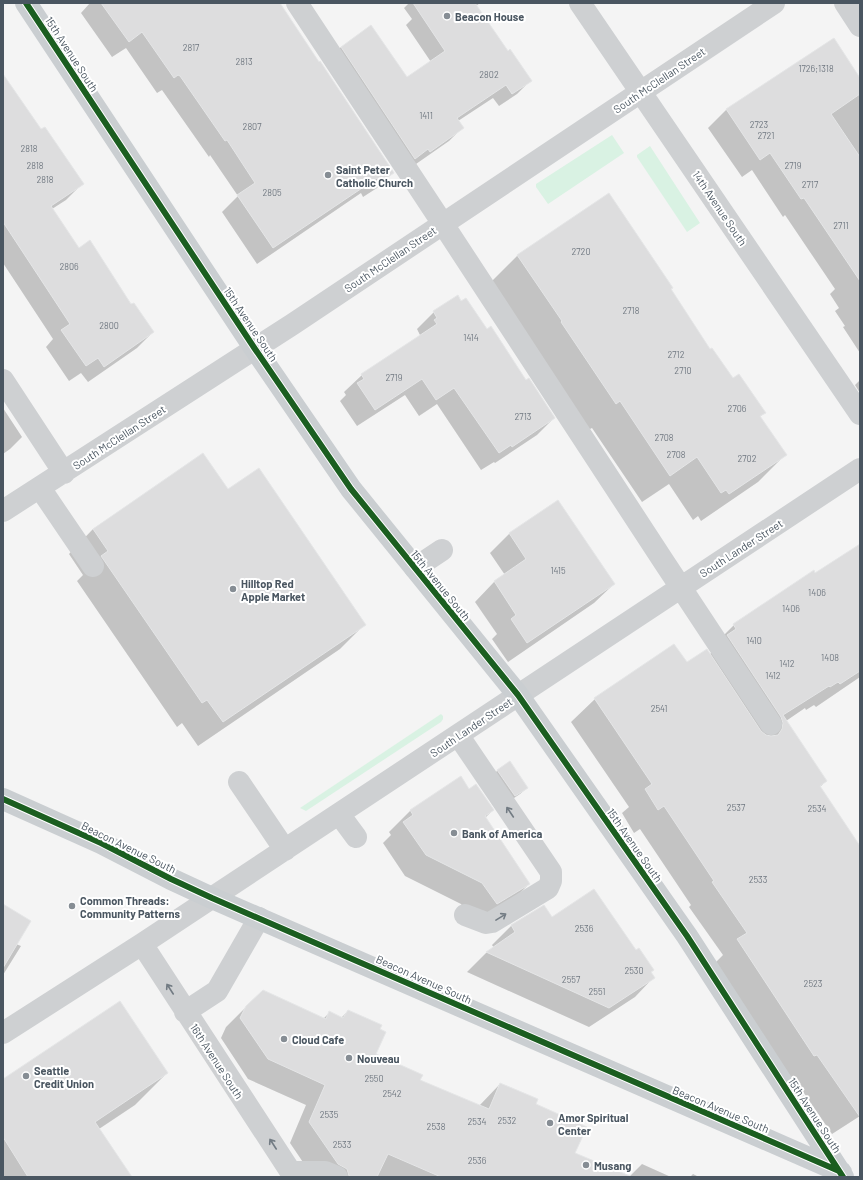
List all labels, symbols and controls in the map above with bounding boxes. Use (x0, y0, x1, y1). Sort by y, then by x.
place label: Beacon House (455, 10, 524, 23)
marker: Beacon House (442, 11, 452, 21)
street label: 15th Avenue South (43, 14, 101, 94)
house number: 2817 (183, 42, 200, 53)
street label: South McClellan Street (611, 44, 707, 116)
house number: 2813 (235, 56, 253, 67)
house number: 1726;1318 (798, 63, 834, 74)
house number: 2802 (479, 69, 499, 80)
house number: 1411 (419, 110, 433, 121)
house number: 2723 (750, 119, 769, 130)
house number: 2807 (243, 121, 262, 132)
house number: 2721 (758, 130, 774, 141)
house number: 2818 (20, 143, 38, 154)
house number: 2818 (26, 160, 44, 171)
house number: 2719 (785, 160, 802, 171)
place label: Saint Peter Catholic Church (336, 163, 413, 189)
street label: 14th Avenue South (690, 168, 750, 248)
marker: Saint Peter Catholic Church (323, 170, 333, 180)
house number: 2818 (36, 174, 54, 185)
house number: 2717 (802, 179, 819, 190)
house number: 2805 (262, 187, 282, 198)
house number: 2711 (833, 220, 849, 231)
street label: South McClellan Street (342, 223, 438, 295)
house number: 2720 (572, 246, 591, 257)
house number: 2806 (59, 261, 79, 272)
street label: 15th Avenue South (221, 284, 281, 364)
house number: 2718 (623, 305, 640, 316)
house number: 2800 (99, 320, 119, 331)
house number: 1414 (463, 332, 479, 343)
house number: 2712 (667, 349, 685, 360)
house number: 2710 (674, 365, 692, 376)
house number: 2719 (386, 372, 403, 383)
street label: South McClellan Street (70, 402, 168, 472)
house number: 2706 (728, 403, 747, 414)
house number: 2713 (515, 411, 532, 422)
house number: 2708 (655, 432, 674, 443)
house number: 2708 (667, 449, 686, 460)
house number: 2702 (738, 453, 757, 464)
street label: South Lander Street (697, 516, 785, 580)
street label: 15th Avenue South (409, 547, 473, 623)
house number: 1415 (550, 565, 566, 576)
place label: Hilltop Red Apple Market (241, 577, 305, 603)
marker: Hilltop Red Apple Market (228, 584, 238, 594)
house number: 1406 (808, 587, 826, 598)
house number: 1406 (782, 603, 800, 614)
house number: 1410 (746, 635, 762, 646)
house number: 1408 (821, 652, 839, 663)
house number: 1412 (779, 658, 795, 669)
house number: 1412 (765, 670, 781, 681)
street label: South Lander Street (427, 695, 515, 759)
house number: 2541 (651, 703, 667, 714)
house number: 2537 (727, 802, 746, 813)
house number: 2534 (807, 803, 827, 814)
street label: 15th Avenue South (605, 806, 665, 884)
one-way arrow (506, 807, 514, 818)
street label: Beacon Avenue South (80, 818, 178, 876)
place label: Bank of America (462, 827, 543, 840)
marker: Bank of America (449, 828, 459, 838)
house number: 2533 (749, 874, 768, 885)
place label: Common Threads: Community Patterns (80, 894, 181, 920)
marker: Common Threads: Community Patterns (67, 901, 77, 911)
one-way arrow (495, 913, 506, 921)
house number: 2536 (575, 923, 594, 934)
street label: Beacon Avenue South (374, 952, 474, 1006)
house number: 2530 (624, 965, 644, 976)
house number: 2557 (562, 974, 581, 985)
house number: 2523 (804, 978, 823, 989)
one-way arrow (166, 983, 174, 995)
house number: 2551 (589, 986, 605, 997)
street label: 16th Avenue South (188, 1021, 246, 1101)
place label: Cloud Cafe (292, 1033, 344, 1046)
marker: Cloud Cafe (279, 1034, 289, 1044)
place label: Nouveau (357, 1052, 400, 1065)
marker: Nouveau (344, 1053, 354, 1063)
place label: Seattle Credit Union (34, 1064, 94, 1090)
marker: Seattle Credit Union (21, 1071, 31, 1081)
house number: 2550 (364, 1073, 384, 1084)
street label: 15th Avenue South (786, 1075, 844, 1155)
street label: Beacon Avenue South (671, 1083, 771, 1135)
house number: 2542 (382, 1088, 402, 1099)
house number: 2535 (320, 1109, 339, 1120)
place label: Amor Spiritual Center (558, 1111, 629, 1137)
house number: 2532 (498, 1115, 517, 1126)
house number: 2534 (467, 1116, 487, 1127)
marker: Amor Spiritual Center (545, 1118, 555, 1128)
house number: 2538 (427, 1121, 446, 1132)
one-way arrow (269, 1139, 277, 1150)
house number: 2533 (333, 1139, 352, 1150)
house number: 2536 (468, 1155, 487, 1166)
place label: Musang (594, 1159, 631, 1172)
marker: Musang (581, 1160, 591, 1170)

